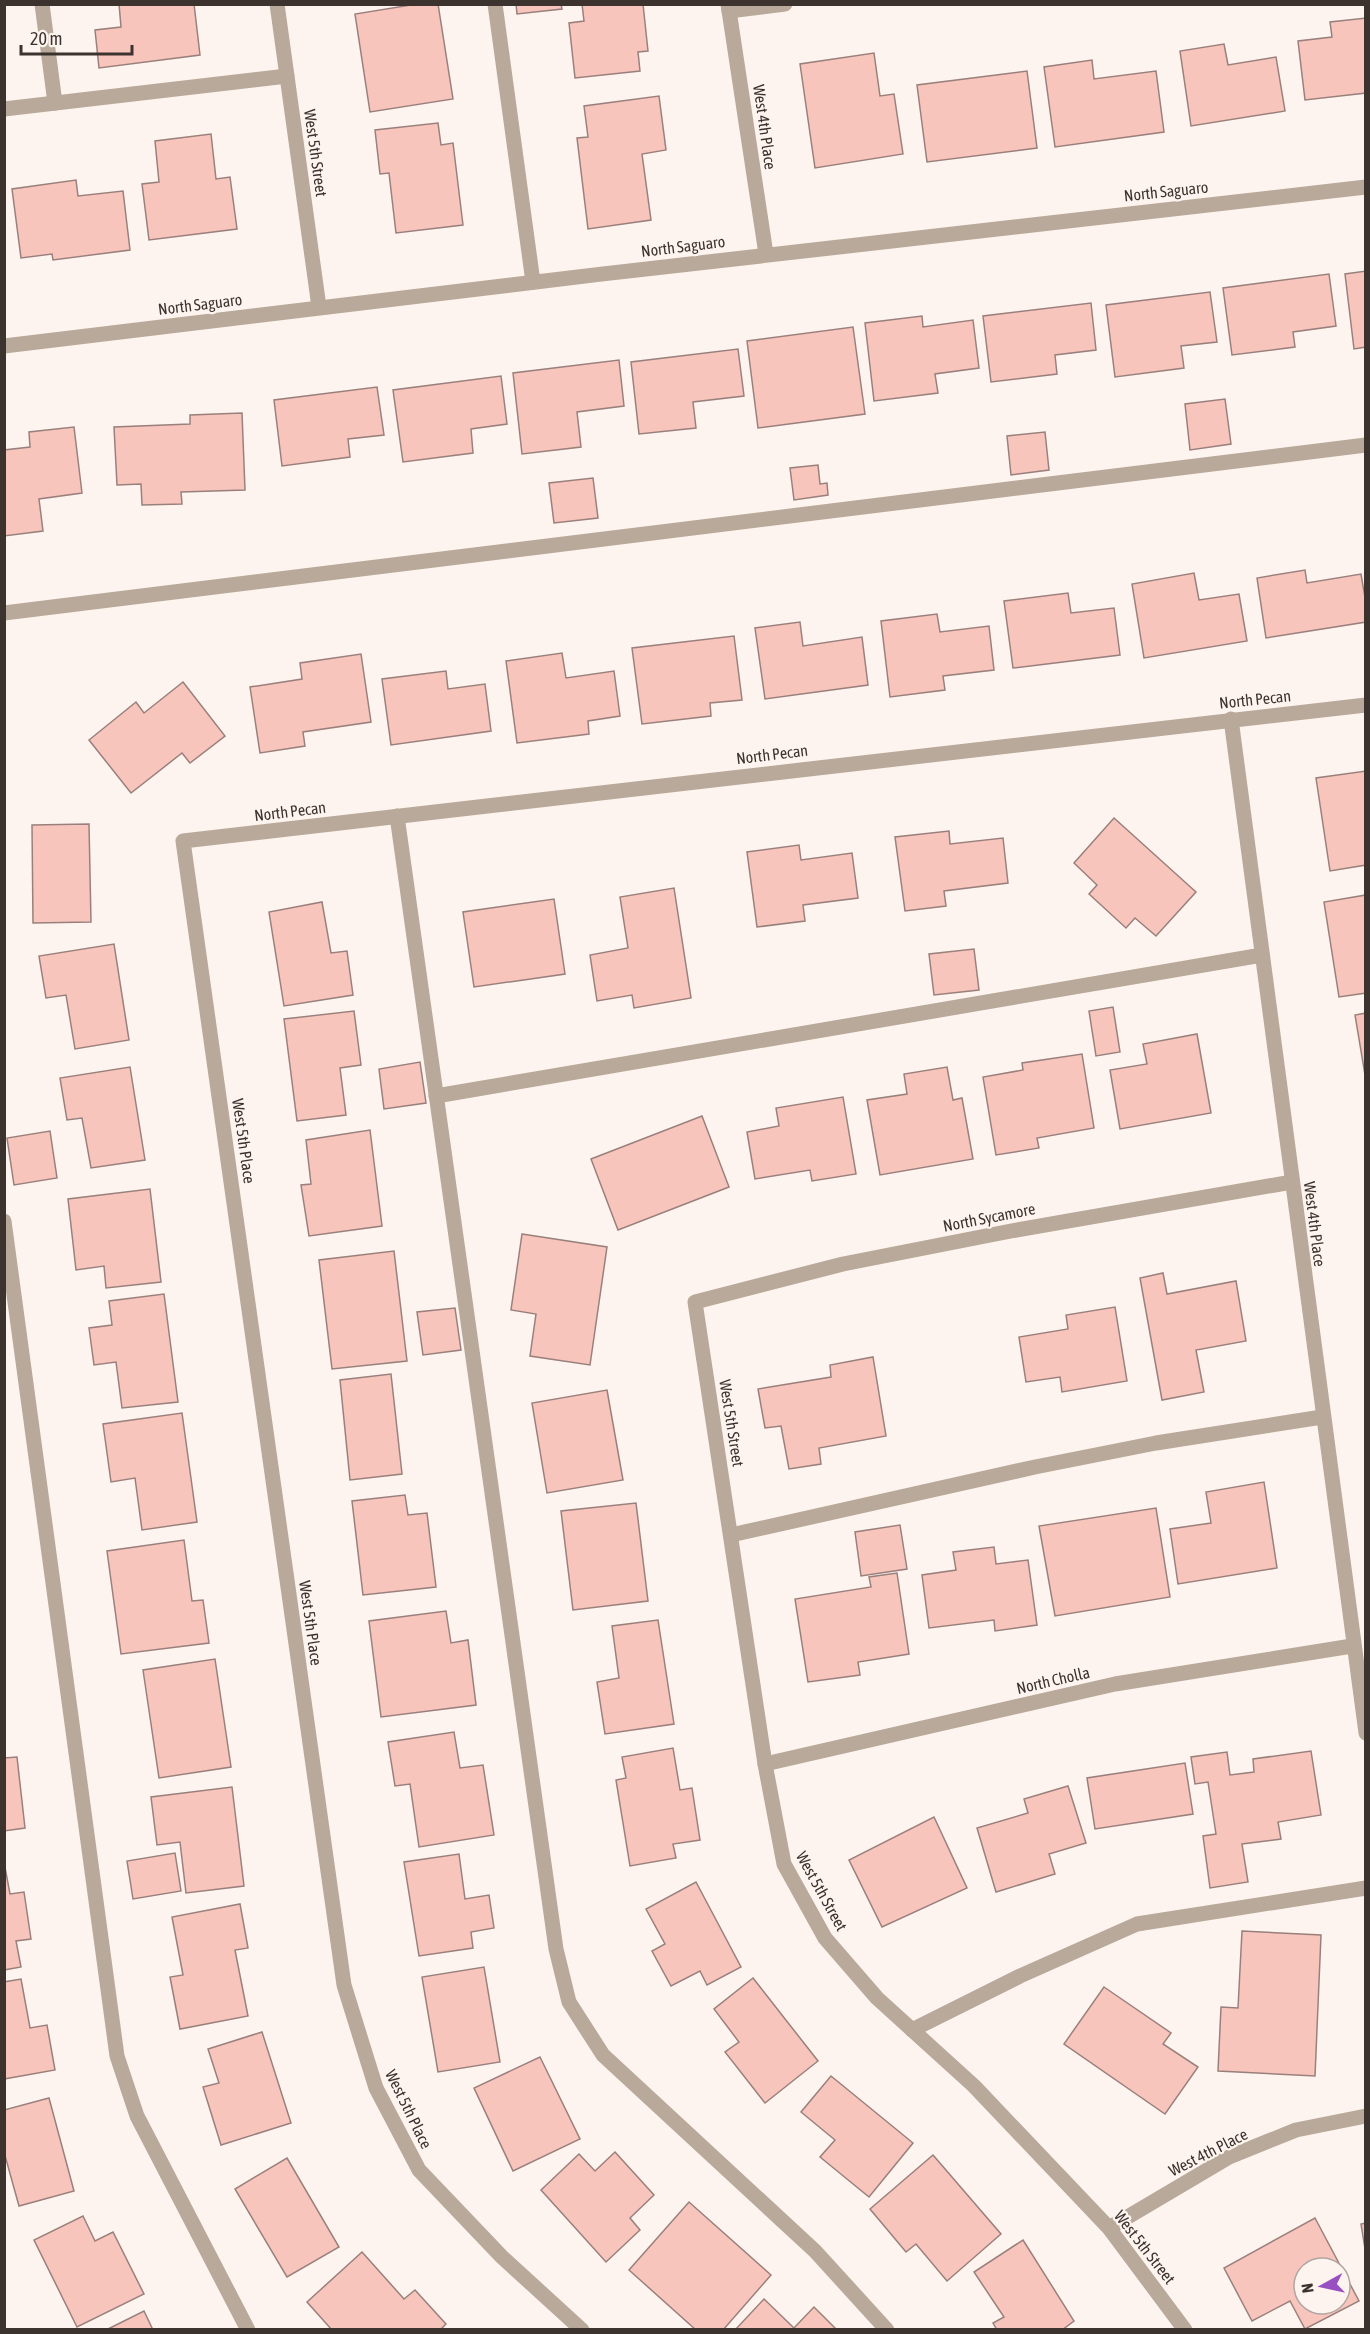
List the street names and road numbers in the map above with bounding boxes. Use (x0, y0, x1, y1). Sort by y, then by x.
street label: West 4th Place (750, 83, 780, 171)
street label: West 5th Street (301, 108, 331, 198)
street label: North Saguaro (1123, 178, 1209, 205)
street label: North Saguaro (640, 232, 726, 261)
street label: North Saguaro (157, 290, 243, 319)
street label: North Pecan (1218, 686, 1292, 712)
street label: North Pecan (735, 741, 809, 767)
street label: North Pecan (253, 798, 327, 824)
street label: West 5th Place (229, 1097, 259, 1185)
street label: West 4th Place (1301, 1180, 1329, 1268)
street label: North Sycamore (941, 1199, 1037, 1236)
street label: West 5th Street (716, 1378, 748, 1468)
street label: West 5th Place (296, 1579, 326, 1667)
street label: North Cholla (1015, 1663, 1091, 1697)
street label: West 5th Street (793, 1848, 851, 1934)
street label: West 5th Place (382, 2067, 436, 2151)
street label: West 4th Place (1166, 2125, 1250, 2179)
street label: West 5th Street (1111, 2207, 1179, 2288)

